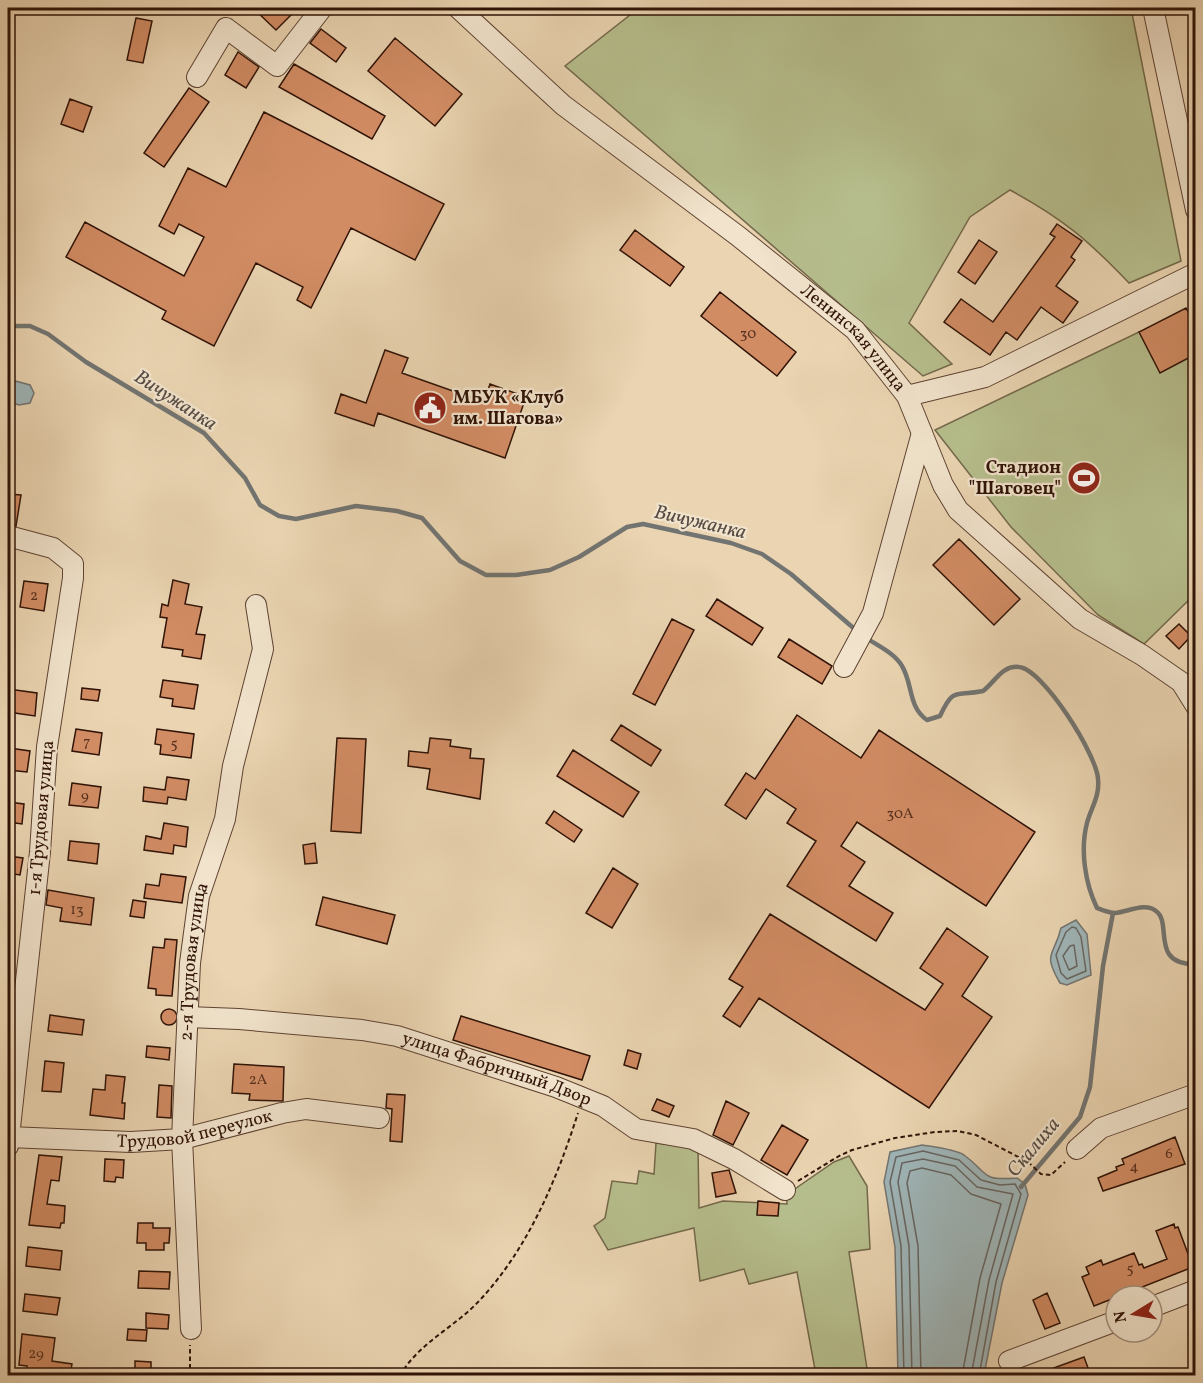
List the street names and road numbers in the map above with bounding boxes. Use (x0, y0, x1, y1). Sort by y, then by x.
street label: Ленинская улица (795, 278, 912, 397)
street label: 1-я Трудовая улица (23, 739, 61, 897)
street label: 2-я Трудовая улица (174, 879, 215, 1042)
street label: улица Фабричный Двор (399, 1026, 595, 1112)
street label: Трудовой переулок (116, 1103, 275, 1155)

